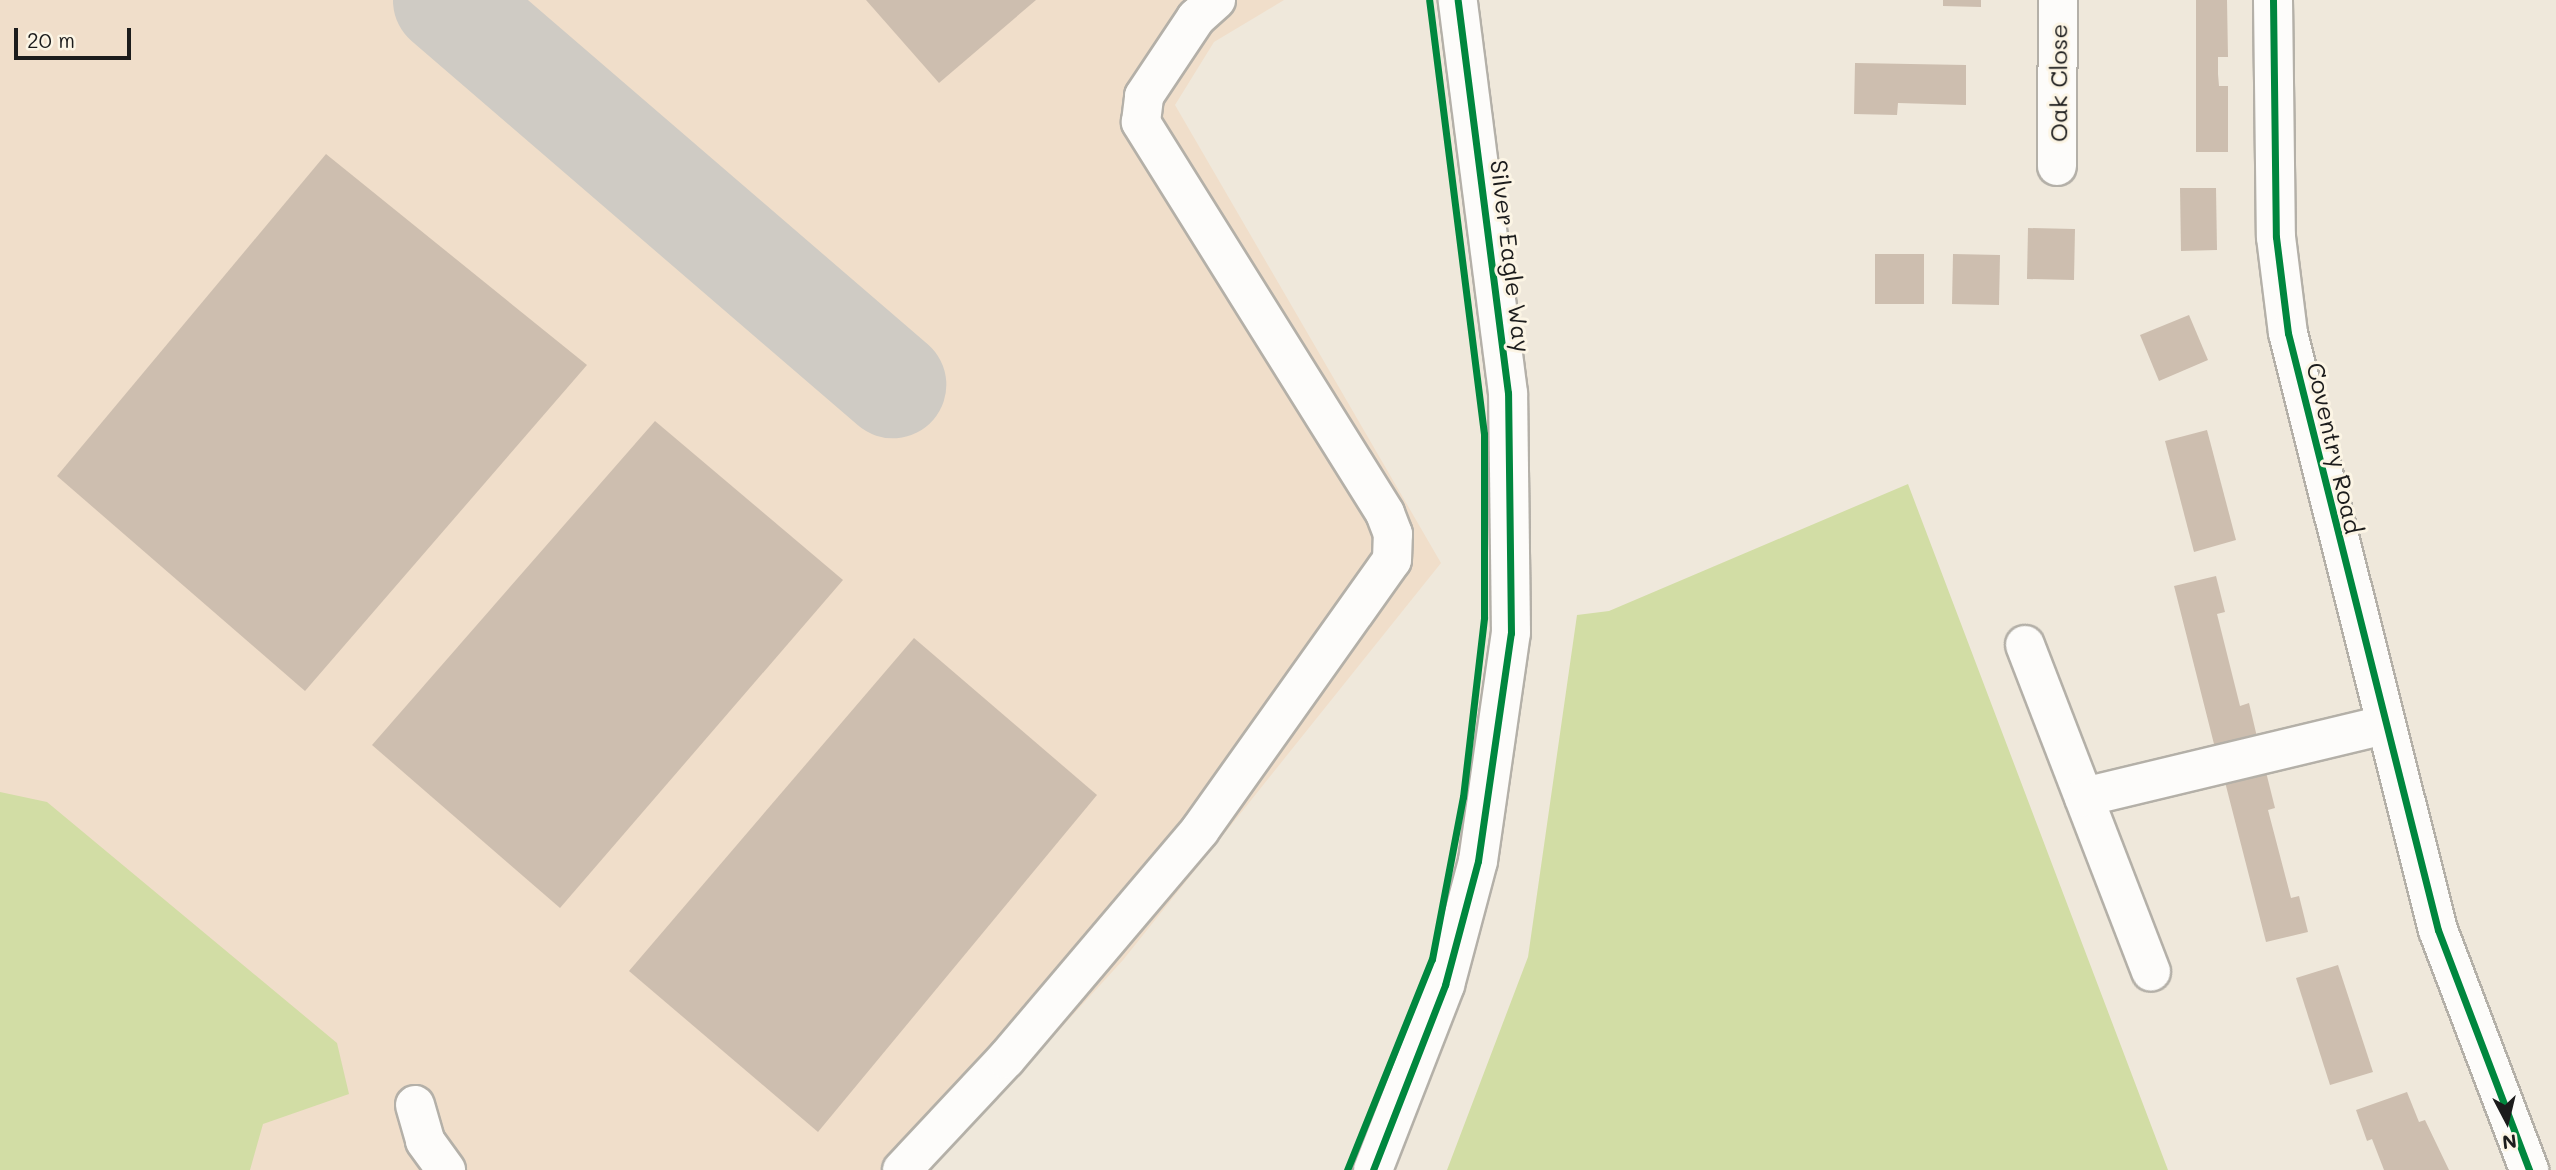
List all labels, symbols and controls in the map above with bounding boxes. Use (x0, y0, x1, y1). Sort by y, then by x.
scale bar (18, 14, 135, 58)
street label: Oak Close (2044, 24, 2072, 142)
text: 20 m (27, 26, 75, 53)
street label: Silver Eagle Way (1485, 158, 1537, 354)
street label: Coventry Road (2301, 360, 2369, 536)
north arrow (2472, 1086, 2542, 1156)
text: N (2501, 1129, 2518, 1156)

